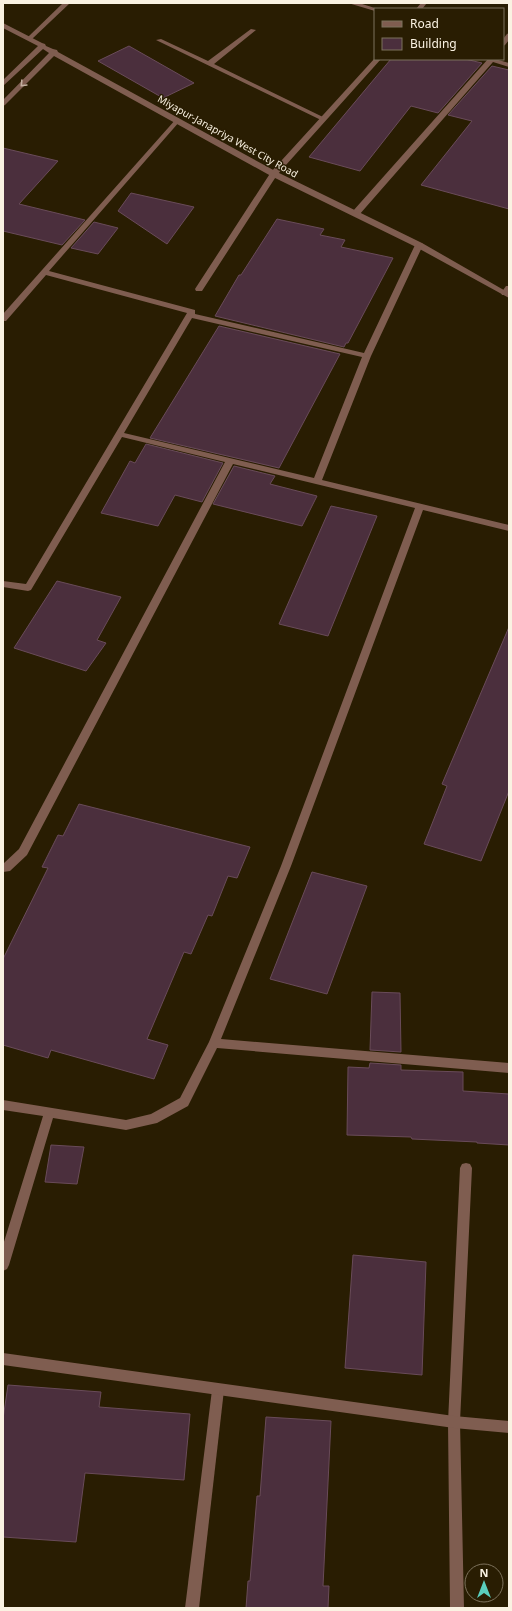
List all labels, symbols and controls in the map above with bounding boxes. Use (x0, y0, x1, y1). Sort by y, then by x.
legend (374, 8, 504, 60)
text: Road (410, 15, 439, 32)
text: Building (410, 35, 457, 52)
one-way arrow (20, 79, 28, 87)
street label: Miyapur-Janapriya West City Road (155, 91, 301, 181)
north arrow (464, 1563, 504, 1603)
text: N (480, 1565, 488, 1580)

